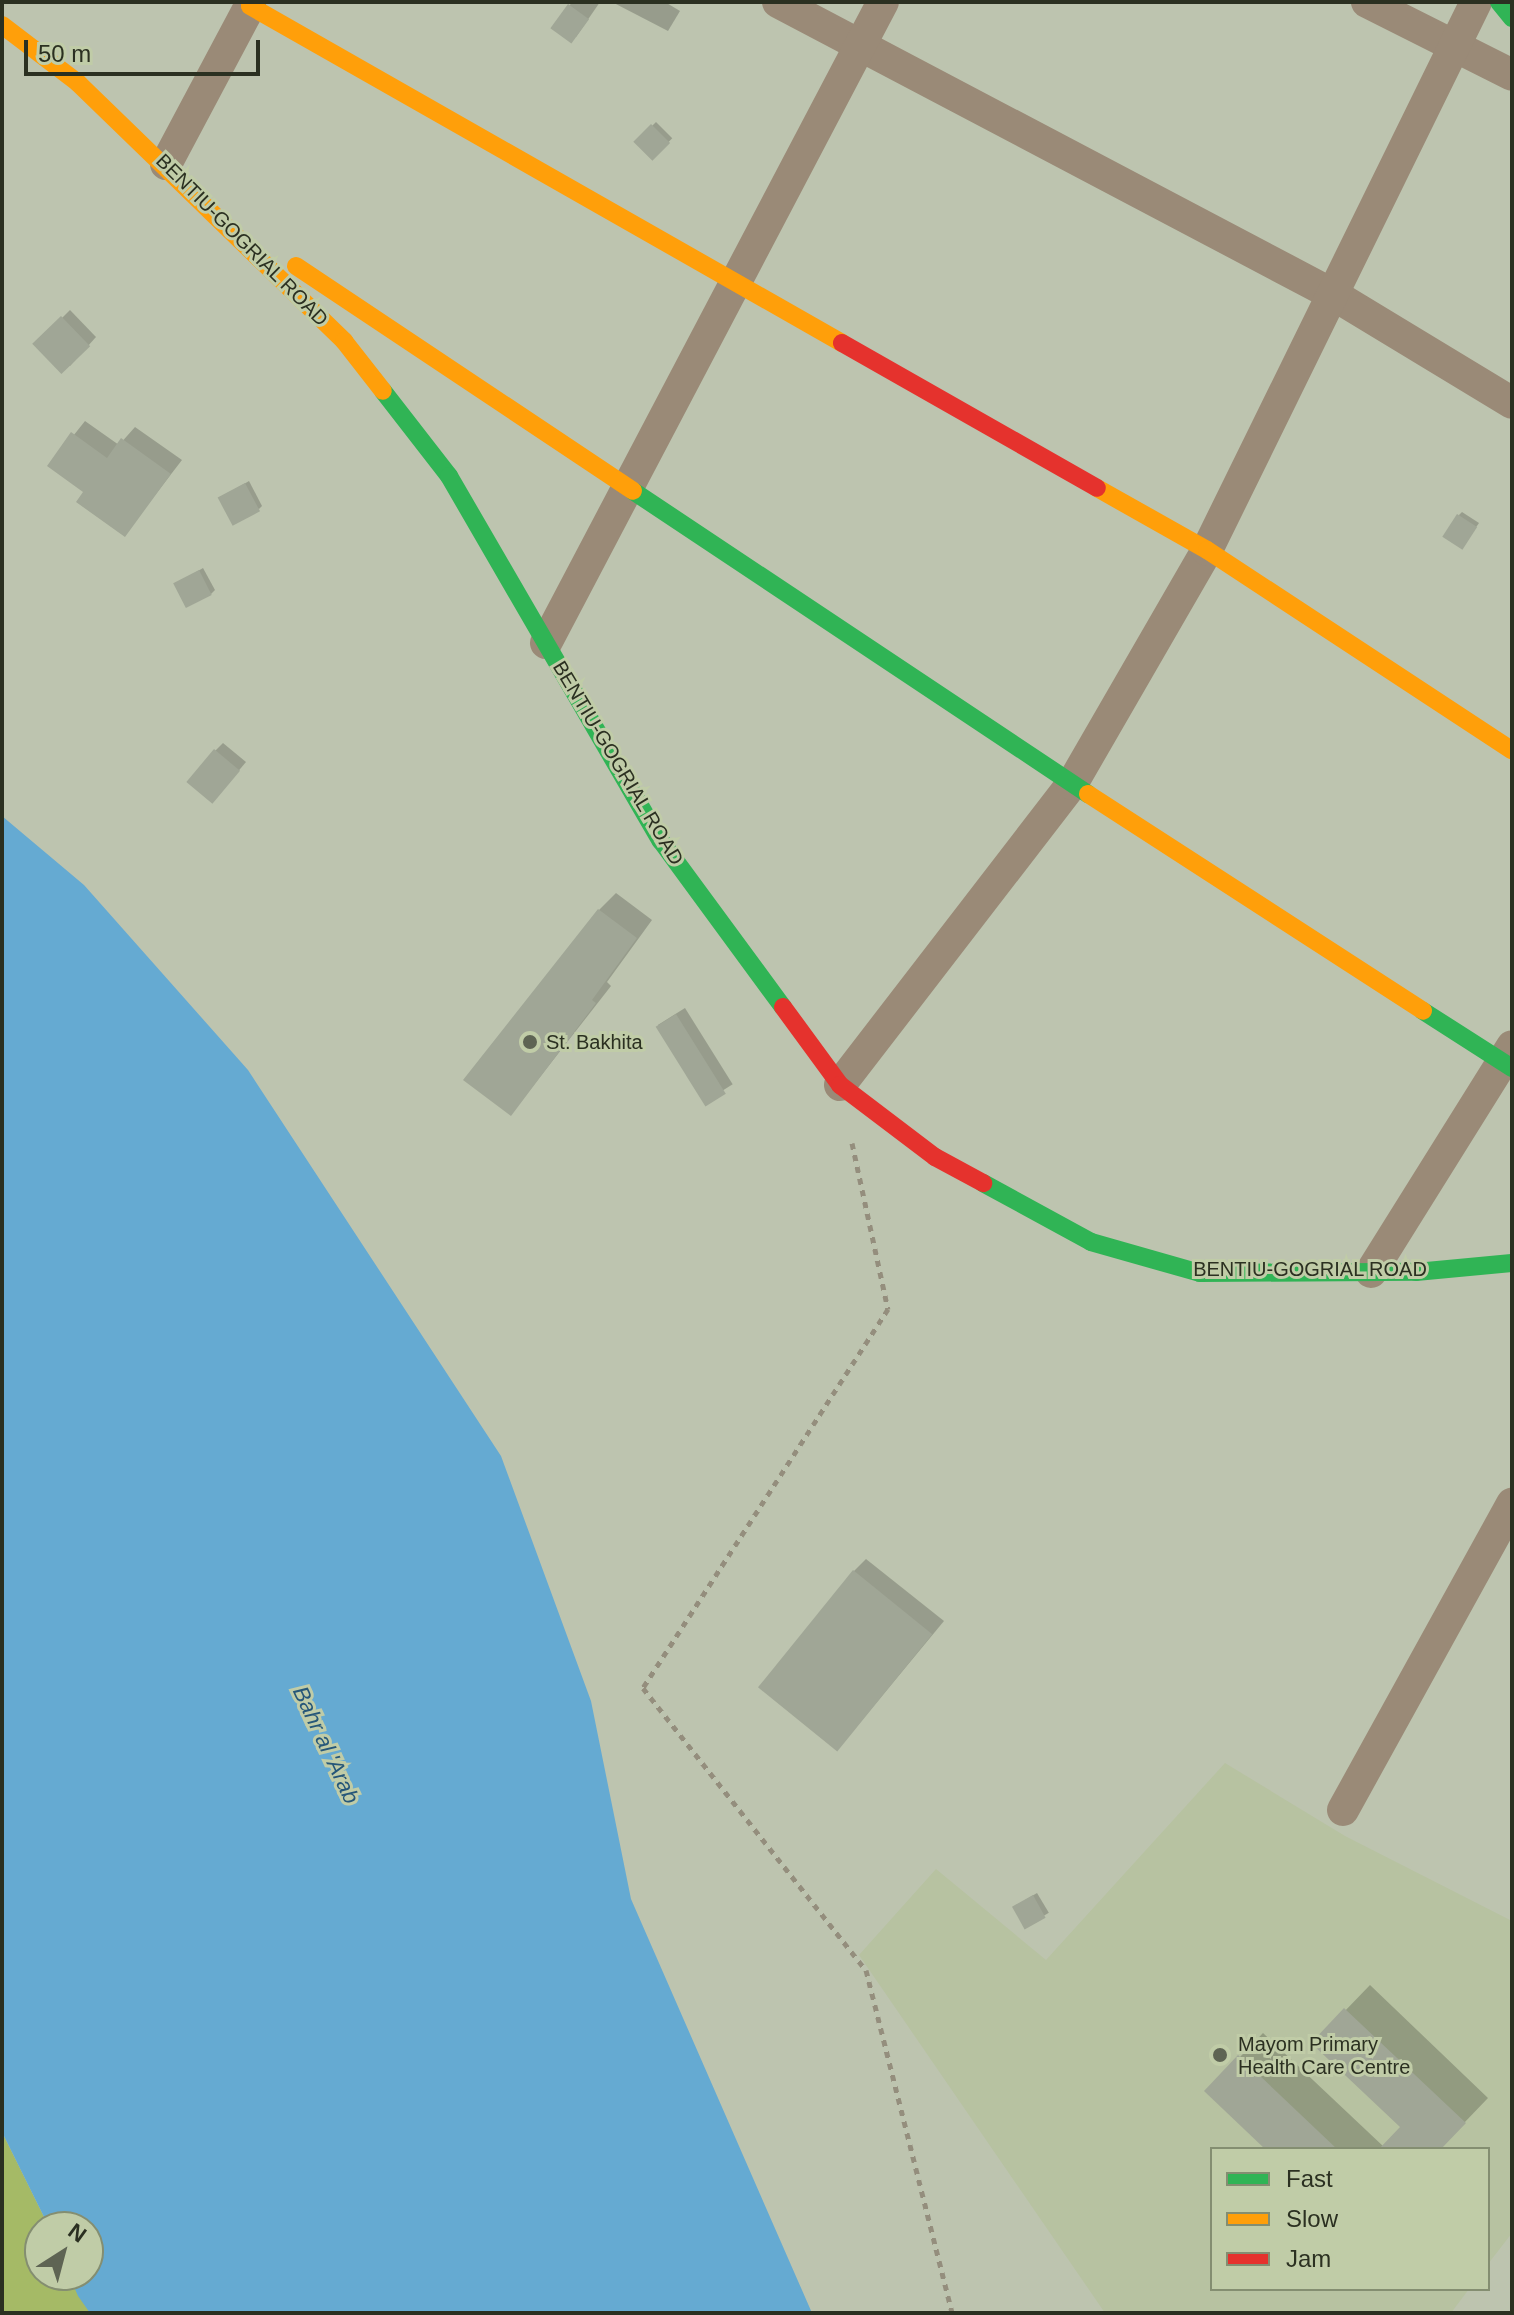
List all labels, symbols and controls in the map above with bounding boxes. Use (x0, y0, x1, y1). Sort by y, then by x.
scale bar (28, 24, 264, 74)
text: 50 m (38, 40, 91, 67)
street label: BENTIU-GOGRIAL ROAD (151, 149, 333, 331)
street label: BENTIU-GOGRIAL ROAD (547, 656, 689, 870)
place label: St. Bakhita (546, 1030, 643, 1054)
marker: St. Bakhita (521, 1033, 539, 1051)
street label: BENTIU-GOGRIAL ROAD (1193, 1257, 1427, 1281)
water label: Bahr al 'Arab (287, 1682, 365, 1808)
place label: Mayom Primary Health Care Centre (1238, 2032, 1410, 2079)
marker: Mayom Primary Health Care Centre (1209, 2044, 1231, 2066)
legend (1210, 2147, 1490, 2291)
text: Fast (1286, 2165, 1333, 2192)
text: Slow (1286, 2205, 1338, 2232)
north arrow (24, 2211, 104, 2291)
text: N (63, 2218, 91, 2248)
text: Jam (1286, 2245, 1331, 2272)

